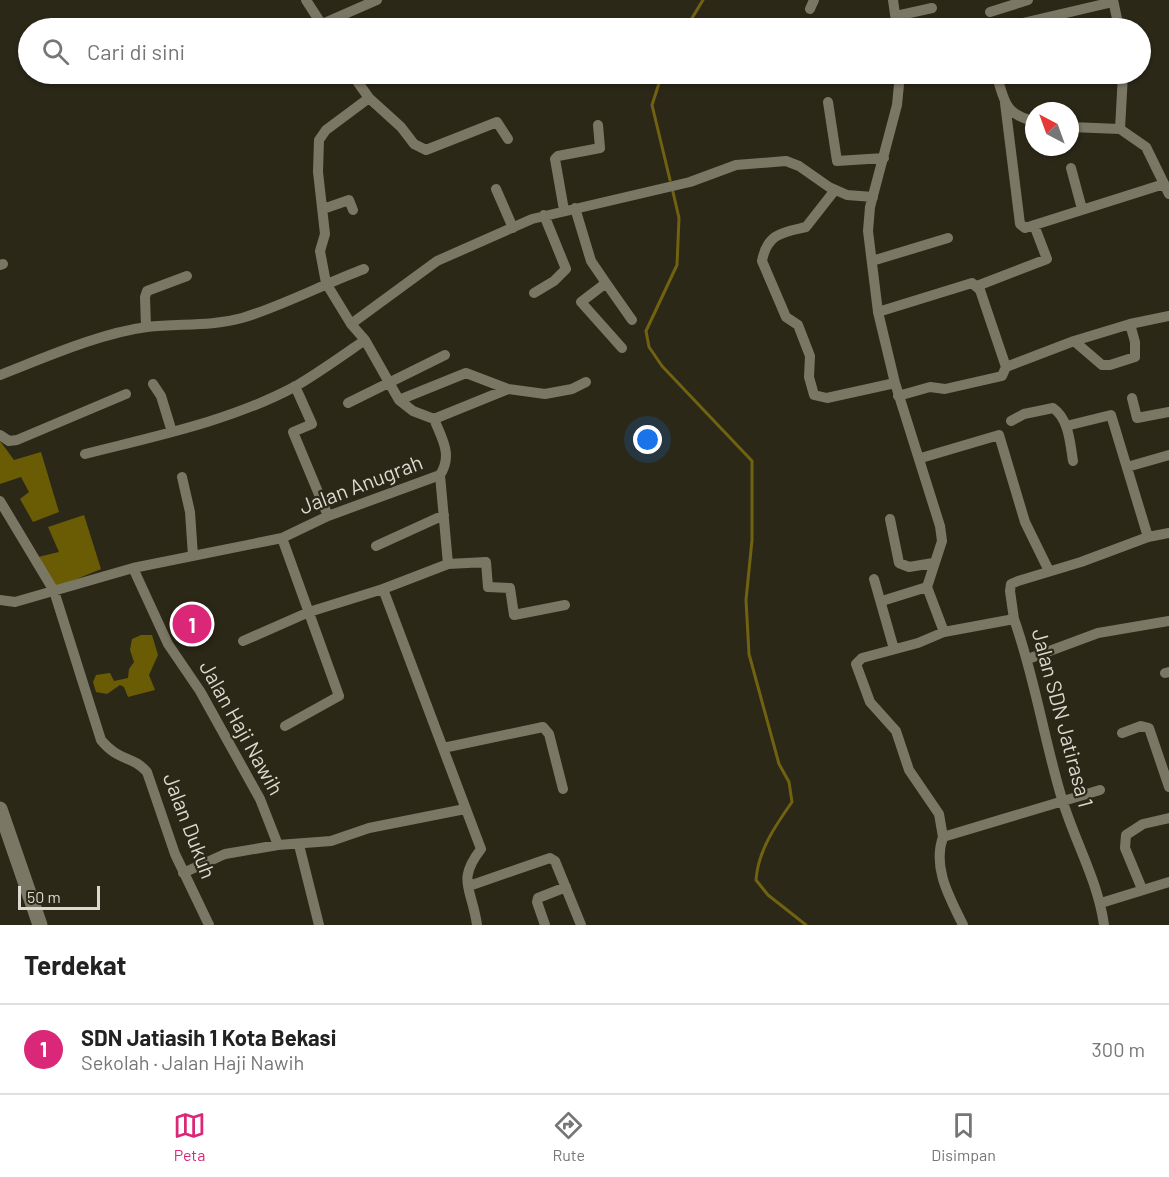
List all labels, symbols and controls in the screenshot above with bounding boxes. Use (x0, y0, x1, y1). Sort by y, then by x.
search box (18, 18, 1151, 84)
icon: search (39, 35, 72, 68)
text: Cari di sini (87, 38, 185, 64)
north arrow (1025, 102, 1079, 156)
your location (633, 425, 662, 454)
street label: Jalan Anugrah (295, 449, 426, 519)
pin: 1 (172, 602, 212, 646)
street label: Jalan SDN Jatirasa 1 (1028, 625, 1099, 810)
street label: Jalan Haji Nawih (195, 656, 290, 799)
street label: Jalan Dukuh (159, 769, 222, 882)
scale bar (18, 883, 100, 910)
text: 50 m (27, 887, 61, 906)
text: Terdekat (24, 949, 126, 980)
text: SDN Jatiasih 1 Kota Bekasi (81, 1024, 336, 1050)
text: 1 (40, 1037, 47, 1061)
text: 300 m (1092, 1037, 1145, 1061)
text: Sekolah · Jalan Haji Nawih (81, 1050, 304, 1074)
tab: Peta (173, 1109, 206, 1164)
tab: Rute (552, 1109, 585, 1164)
tab: Disimpan (931, 1109, 996, 1164)

